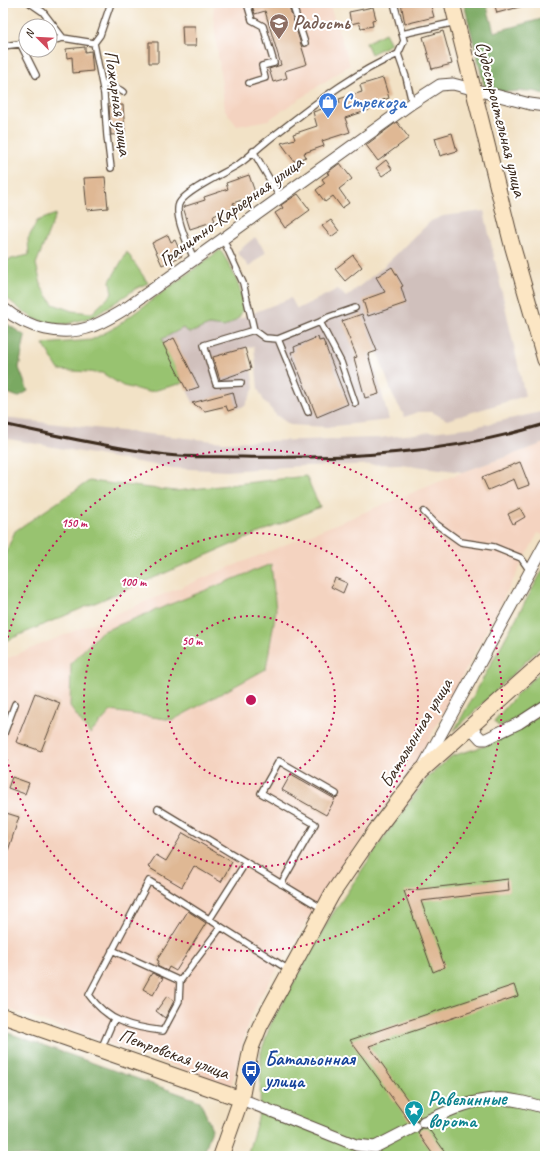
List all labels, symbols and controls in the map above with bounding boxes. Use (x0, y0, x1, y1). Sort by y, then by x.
place label: Радость (293, 11, 351, 35)
school or university icon: Радость (268, 12, 290, 40)
north arrow (18, 18, 58, 58)
text: N (21, 26, 38, 40)
street label: Судостроительная улица (470, 39, 532, 201)
street label: Пожарная улица (99, 49, 137, 159)
place label: Стрекоза (342, 90, 408, 115)
shop icon: Стрекоза (317, 91, 339, 119)
street label: Гранитно-Карьерная улица (154, 150, 309, 271)
text: 150 m (61, 515, 88, 531)
text: 100 m (120, 574, 147, 590)
text: 50 m (182, 633, 203, 649)
street label: Батальонная улица (374, 673, 459, 792)
centre of rings (244, 693, 258, 707)
street label: Петровская улица (116, 1023, 234, 1086)
place label: Батальонная улица (263, 1047, 356, 1093)
bus stop icon: Батальонная улица (240, 1059, 262, 1087)
place label: Равелинные ворота (428, 1087, 508, 1133)
place icon: Равелинные ворота (403, 1099, 425, 1127)

